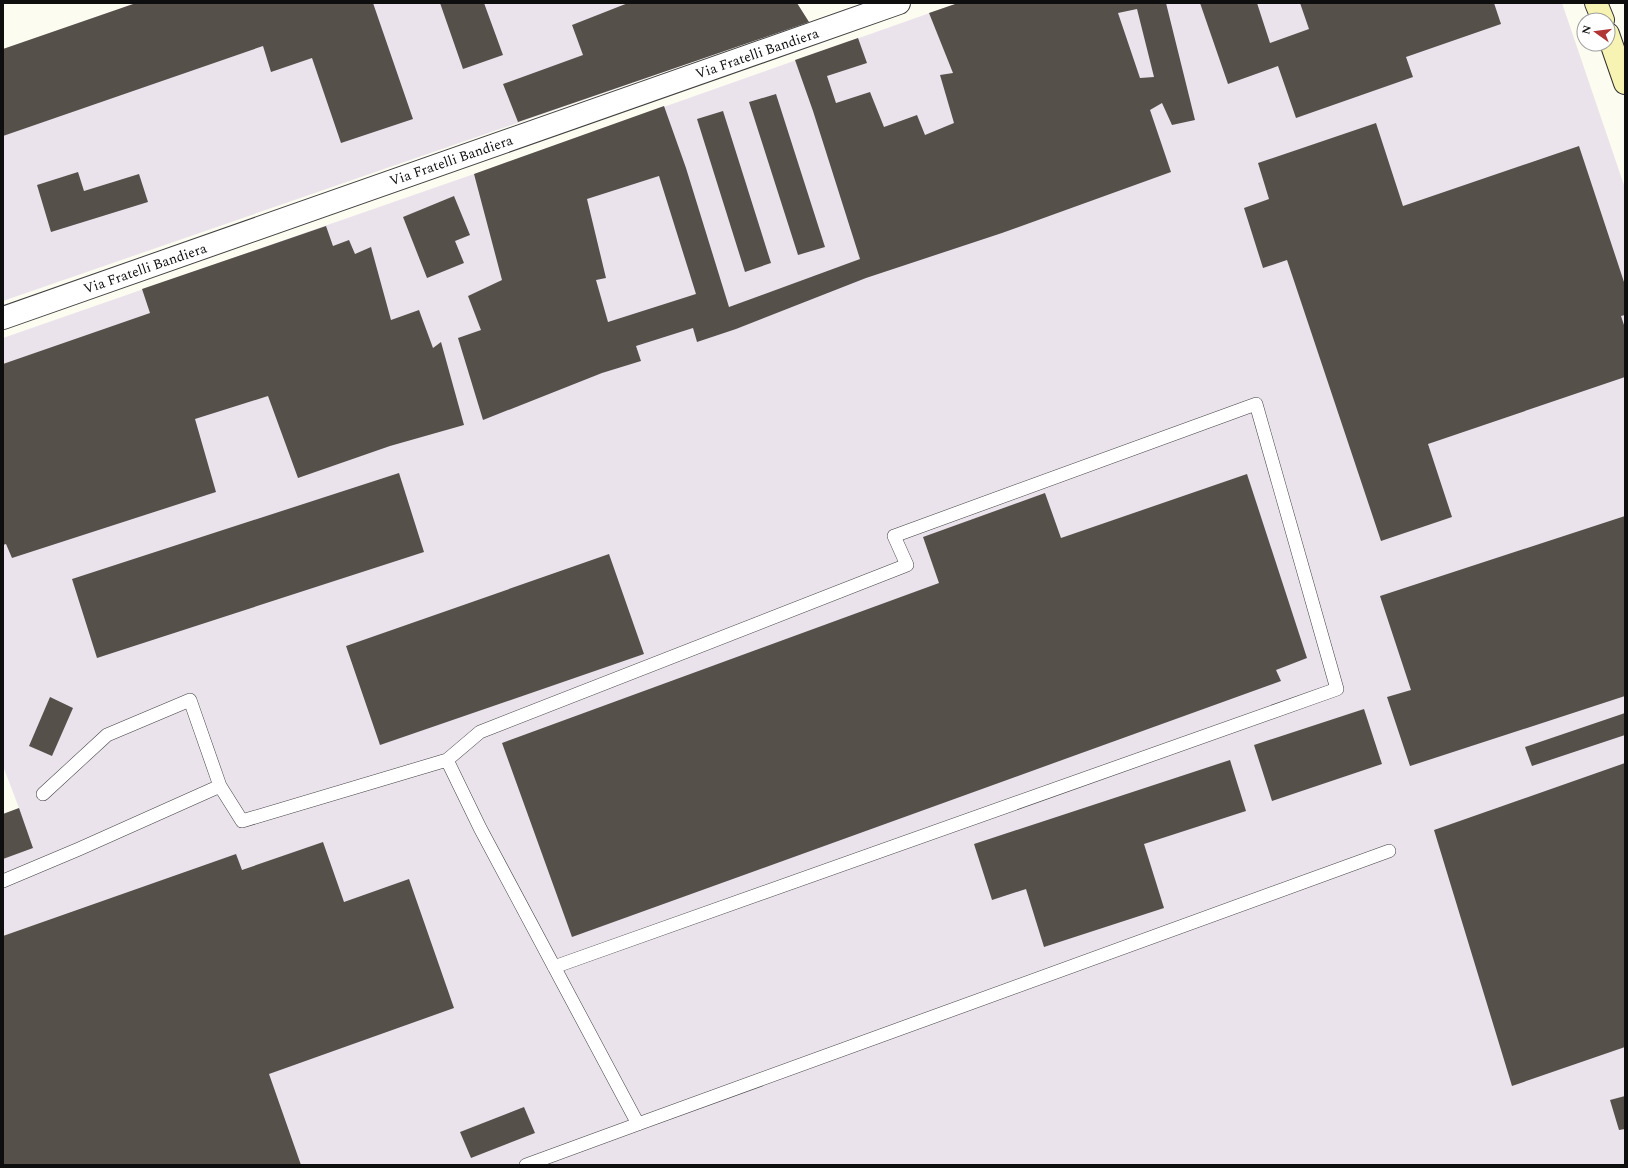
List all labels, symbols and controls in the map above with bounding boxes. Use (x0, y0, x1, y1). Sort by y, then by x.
north arrow (1576, 12, 1616, 52)
street label: Via Fratelli Bandiera (693, 22, 822, 84)
text: N (1577, 23, 1596, 36)
street label: Via Fratelli Bandiera (387, 129, 516, 191)
street label: Via Fratelli Bandiera (81, 237, 210, 299)

